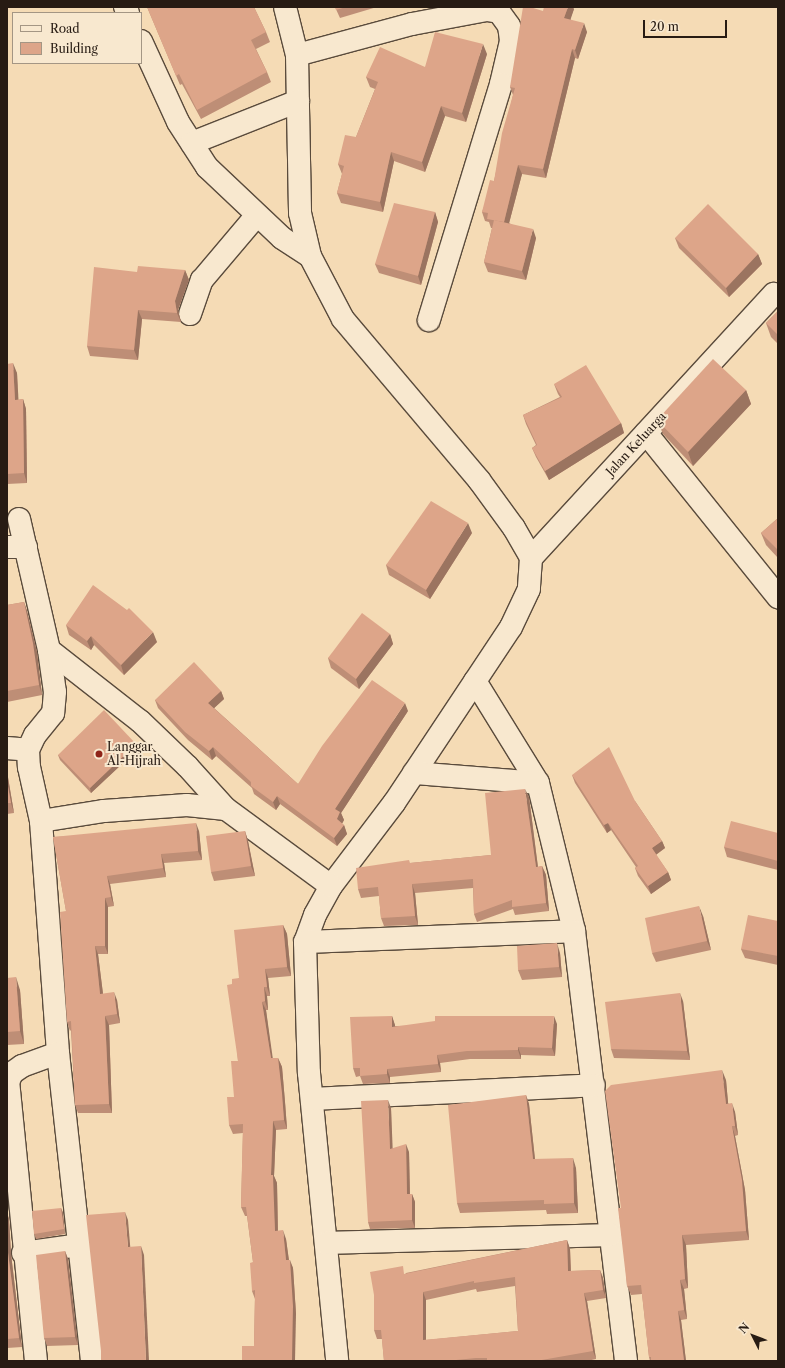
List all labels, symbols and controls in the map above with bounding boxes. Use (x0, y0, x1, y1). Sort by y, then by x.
legend (12, 12, 142, 64)
scale bar (645, 12, 729, 38)
text: 20 m (650, 19, 679, 34)
text: Road (50, 21, 80, 36)
text: Building (50, 41, 98, 56)
street label: Jalan Keluarga (603, 409, 669, 479)
place label: Langgar Al-Hijrah (107, 740, 161, 768)
marker: Langgar Al-Hijrah (94, 749, 104, 759)
north arrow (733, 1316, 773, 1356)
text: N (736, 1320, 752, 1336)

